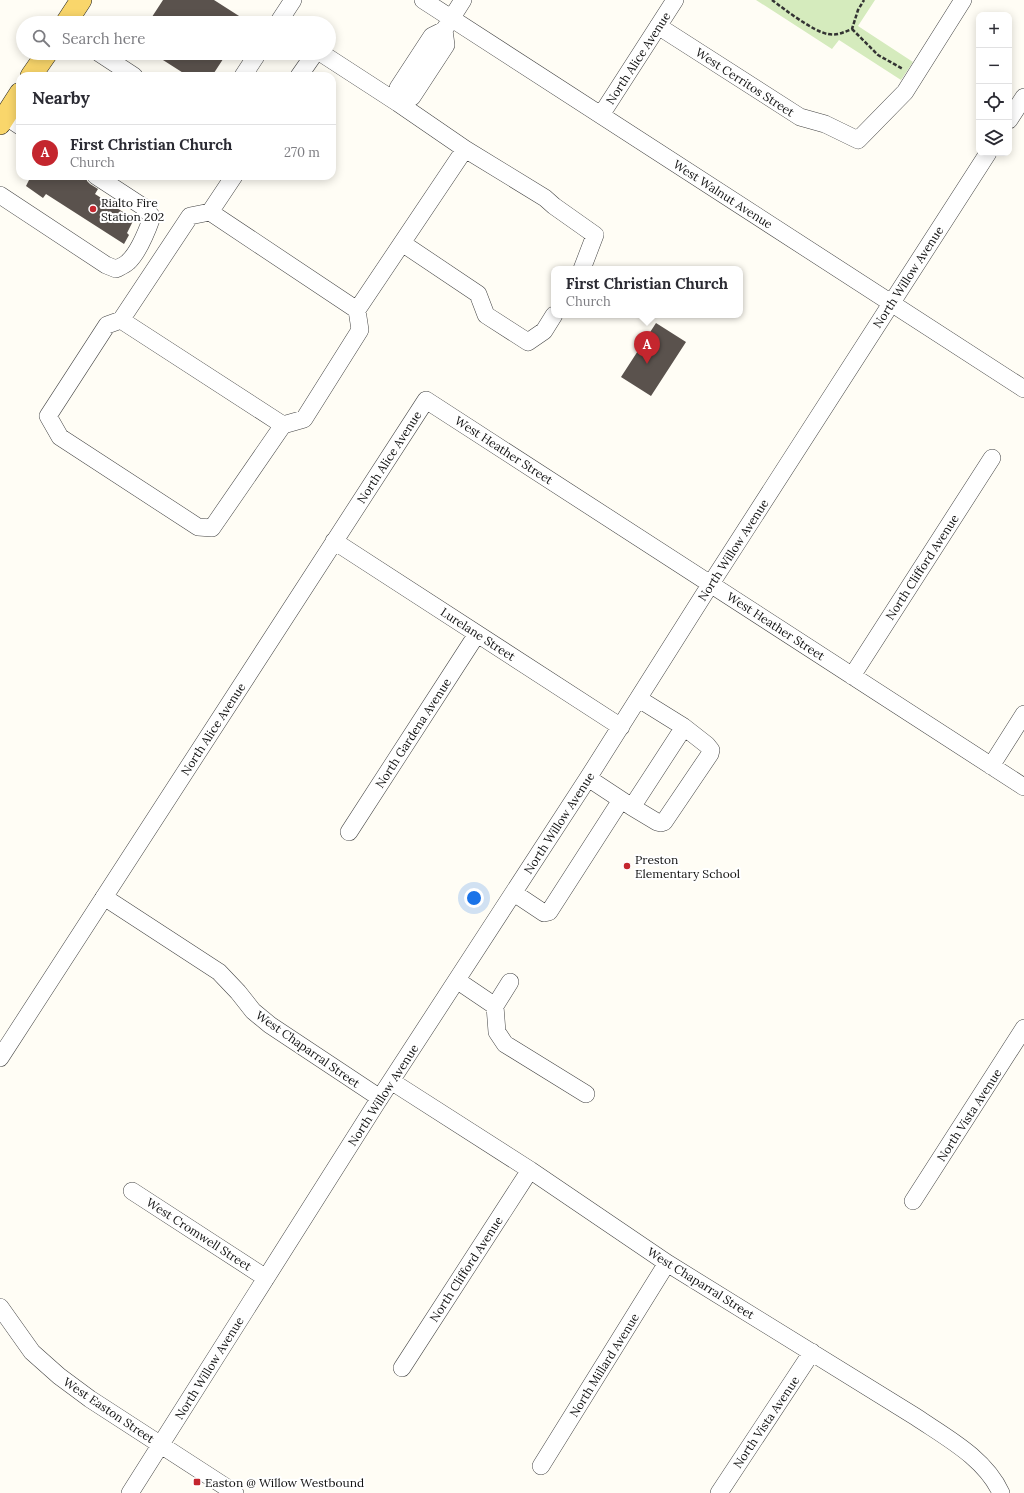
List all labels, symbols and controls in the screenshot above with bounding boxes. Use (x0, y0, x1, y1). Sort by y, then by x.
street label: North Alice Avenue (603, 9, 674, 107)
map controls (976, 12, 1012, 156)
button: + (976, 12, 1012, 48)
search box (16, 16, 336, 60)
icon: search (30, 27, 52, 49)
text: Search here (62, 29, 145, 48)
street label: West Cerritos Street (693, 45, 797, 120)
button: − (976, 48, 1012, 84)
button: locate (976, 84, 1012, 120)
text: Nearby (32, 87, 90, 109)
button: layers (976, 120, 1012, 156)
text: First Christian Church (70, 135, 232, 154)
text: A (41, 144, 49, 161)
text: 270 m (284, 144, 320, 161)
text: Church (70, 154, 115, 171)
street label: West Walnut Avenue (671, 156, 776, 232)
place label: Rialto Fire Station 202 (101, 195, 164, 224)
marker: Rialto Fire Station 202 (88, 204, 98, 214)
street label: North Willow Avenue (869, 223, 947, 331)
popup (551, 266, 743, 318)
text: First Christian Church (566, 274, 728, 293)
text: Church (566, 293, 611, 310)
pin: A (634, 331, 660, 364)
street label: North Alice Avenue (354, 408, 425, 506)
street label: West Heather Street (452, 413, 556, 487)
street label: North Willow Avenue (694, 496, 772, 604)
street label: North Clifford Avenue (882, 511, 962, 623)
street label: West Heather Street (724, 589, 828, 663)
street label: Lurelane Street (438, 604, 519, 664)
street label: North Gardena Avenue (372, 675, 454, 791)
street label: North Alice Avenue (178, 680, 249, 778)
street label: North Willow Avenue (520, 769, 598, 877)
place label: Preston Elementary School (635, 852, 740, 881)
marker: Preston Elementary School (622, 861, 632, 871)
your location (464, 888, 484, 908)
street label: West Chaparral Street (253, 1007, 363, 1091)
street label: North Willow Avenue (344, 1041, 422, 1149)
street label: North Vista Avenue (933, 1065, 1005, 1164)
street label: West Cromwell Street (144, 1194, 255, 1274)
street label: North Clifford Avenue (426, 1213, 506, 1325)
street label: West Chaparral Street (645, 1244, 758, 1322)
street label: North Millard Avenue (566, 1310, 642, 1420)
street label: North Willow Avenue (171, 1313, 247, 1422)
street label: North Vista Avenue (730, 1373, 803, 1471)
street label: West Easton Street (61, 1374, 158, 1446)
place label: Easton @ Willow Westbound (205, 1475, 364, 1490)
marker: Easton @ Willow Westbound (192, 1477, 202, 1487)

